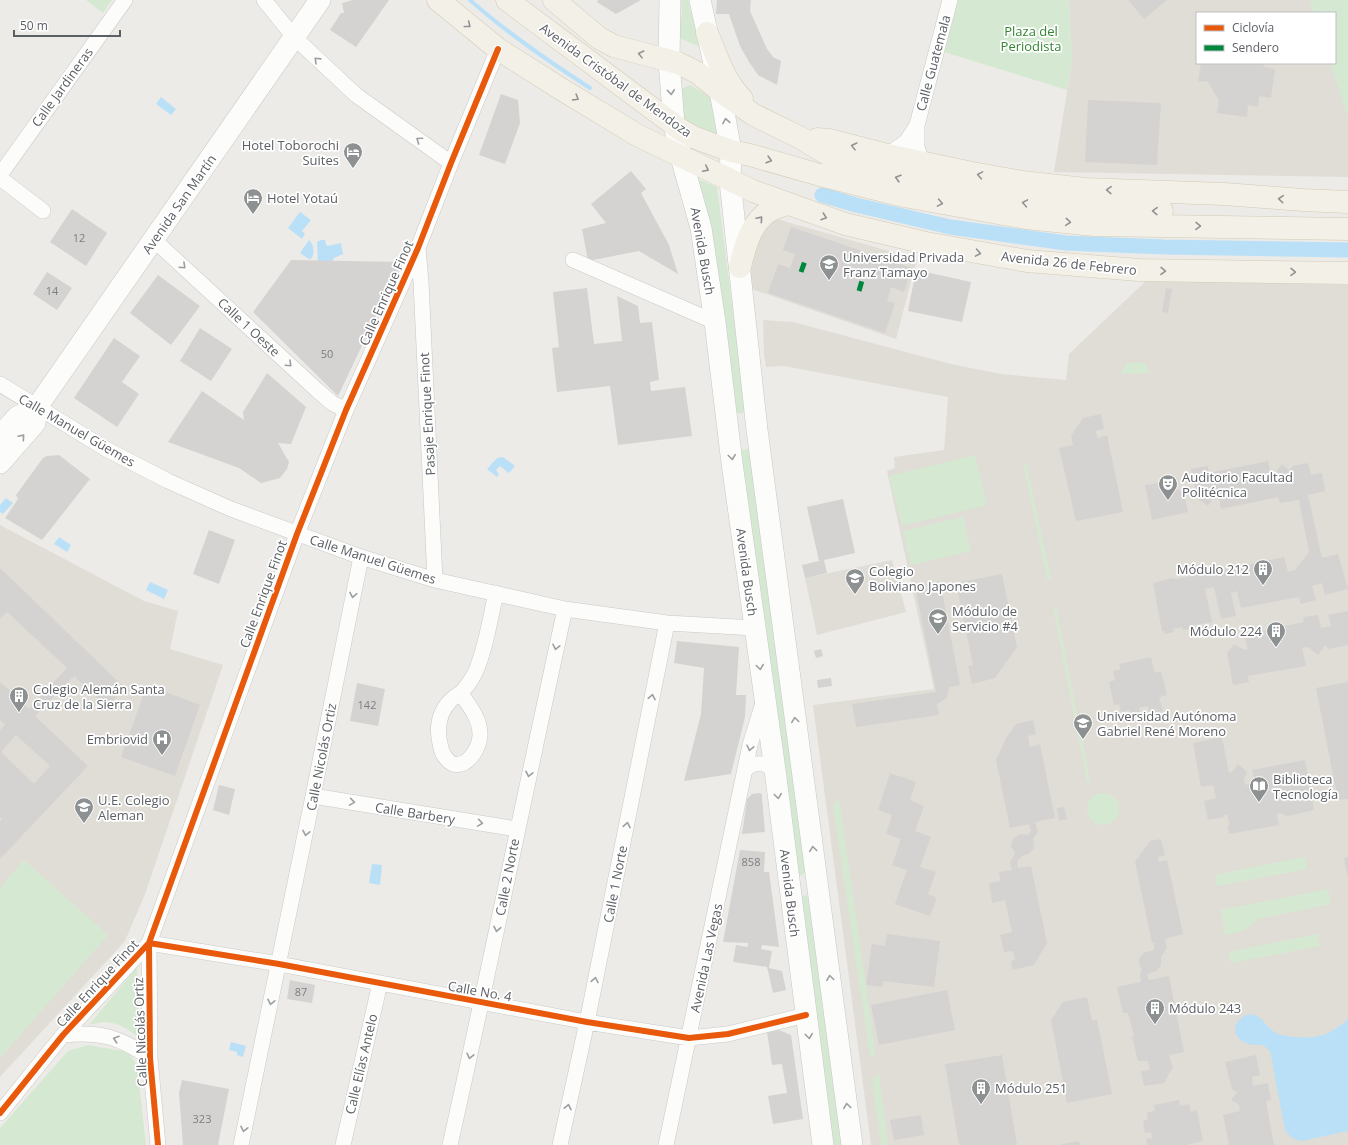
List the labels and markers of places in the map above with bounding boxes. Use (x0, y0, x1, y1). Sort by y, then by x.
place label: Hotel Toborochi Suites (242, 136, 339, 169)
hotel icon: Hotel Toborochi Suites (342, 141, 364, 169)
hotel icon: Hotel Yotaú (242, 187, 264, 215)
place label: Hotel Yotaú (267, 189, 338, 207)
place label: Universidad Privada Franz Tamayo (843, 248, 964, 281)
school or university icon: Universidad Privada Franz Tamayo (818, 253, 840, 281)
place label: Auditorio Facultad Politécnica (1182, 468, 1293, 501)
theatre icon: Auditorio Facultad Politécnica (1157, 473, 1179, 501)
building icon: Módulo 212 (1252, 558, 1274, 586)
place label: Módulo 212 (1177, 560, 1249, 578)
place label: Colegio Boliviano Japones (869, 562, 976, 595)
school or university icon: Colegio Boliviano Japones (844, 567, 866, 595)
place label: Módulo de Servicio #4 (952, 602, 1019, 635)
school or university icon: Módulo de Servicio #4 (927, 607, 949, 635)
building icon: Módulo 224 (1265, 620, 1287, 648)
place label: Módulo 224 (1190, 622, 1263, 640)
place label: Colegio Alemán Santa Cruz de la Sierra (33, 680, 165, 713)
building icon: Colegio Alemán Santa Cruz de la Sierra (8, 685, 30, 713)
place label: Universidad Autónoma Gabriel René Moreno (1097, 707, 1237, 740)
school or university icon: Universidad Autónoma Gabriel René Moreno (1072, 712, 1094, 740)
hospital icon: Embriovid (151, 728, 173, 756)
place label: Embriovid (87, 730, 148, 748)
place label: Biblioteca Tecnología (1273, 770, 1338, 803)
library icon: Biblioteca Tecnología (1248, 775, 1270, 803)
place label: U.E. Colegio Aleman (98, 791, 170, 824)
school or university icon: U.E. Colegio Aleman (73, 796, 95, 824)
building icon: Módulo 243 (1144, 997, 1166, 1025)
place label: Módulo 243 (1169, 999, 1241, 1017)
building icon: Módulo 251 (970, 1077, 992, 1105)
place label: Módulo 251 (995, 1079, 1067, 1097)

